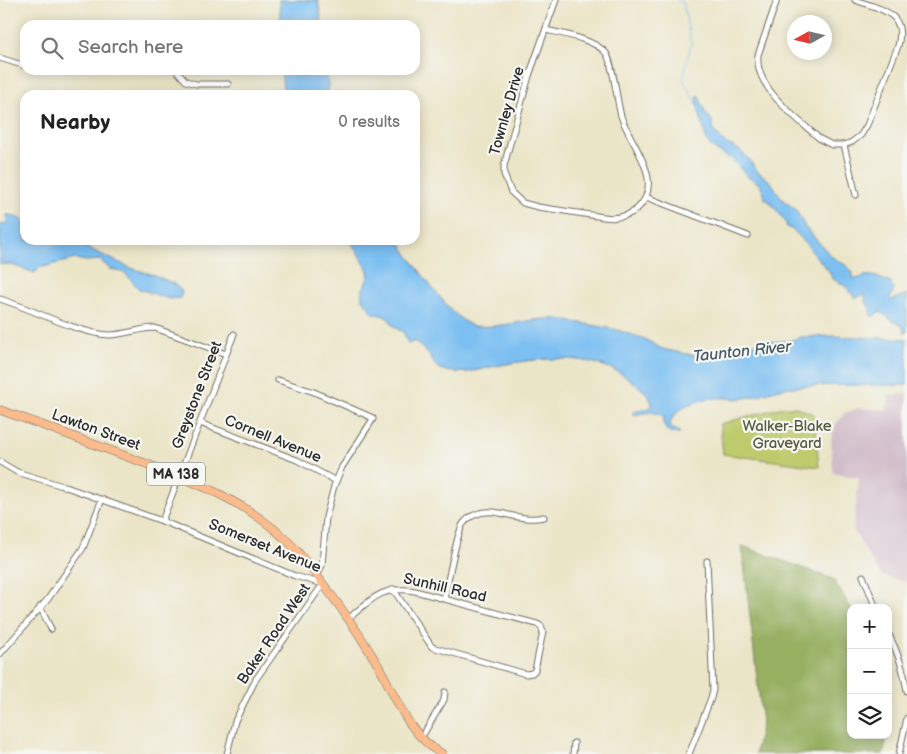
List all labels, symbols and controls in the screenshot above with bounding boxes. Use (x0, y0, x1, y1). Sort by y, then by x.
north arrow (787, 15, 832, 60)
search box (20, 20, 420, 75)
icon: search (38, 34, 66, 62)
text: Search here (78, 36, 183, 59)
street label: Townley Drive (485, 64, 529, 158)
text: Nearby (40, 110, 110, 135)
text: 0 results (338, 113, 400, 132)
water label: Taunton River (692, 337, 793, 367)
street label: Greystone Street (168, 338, 226, 452)
street label: Lawton Street (49, 405, 143, 455)
street label: Cornell Avenue (222, 411, 324, 467)
park label: Walker-Blake Graveyard (742, 417, 832, 453)
road number: MA 138 (147, 462, 205, 486)
street label: Somerset Avenue (206, 515, 324, 577)
street label: Sunhill Road (402, 569, 488, 607)
street label: Baker Road West (233, 580, 315, 688)
map controls (847, 604, 892, 739)
button: + (847, 604, 892, 649)
button: − (847, 649, 892, 694)
button: layers (847, 694, 892, 739)

